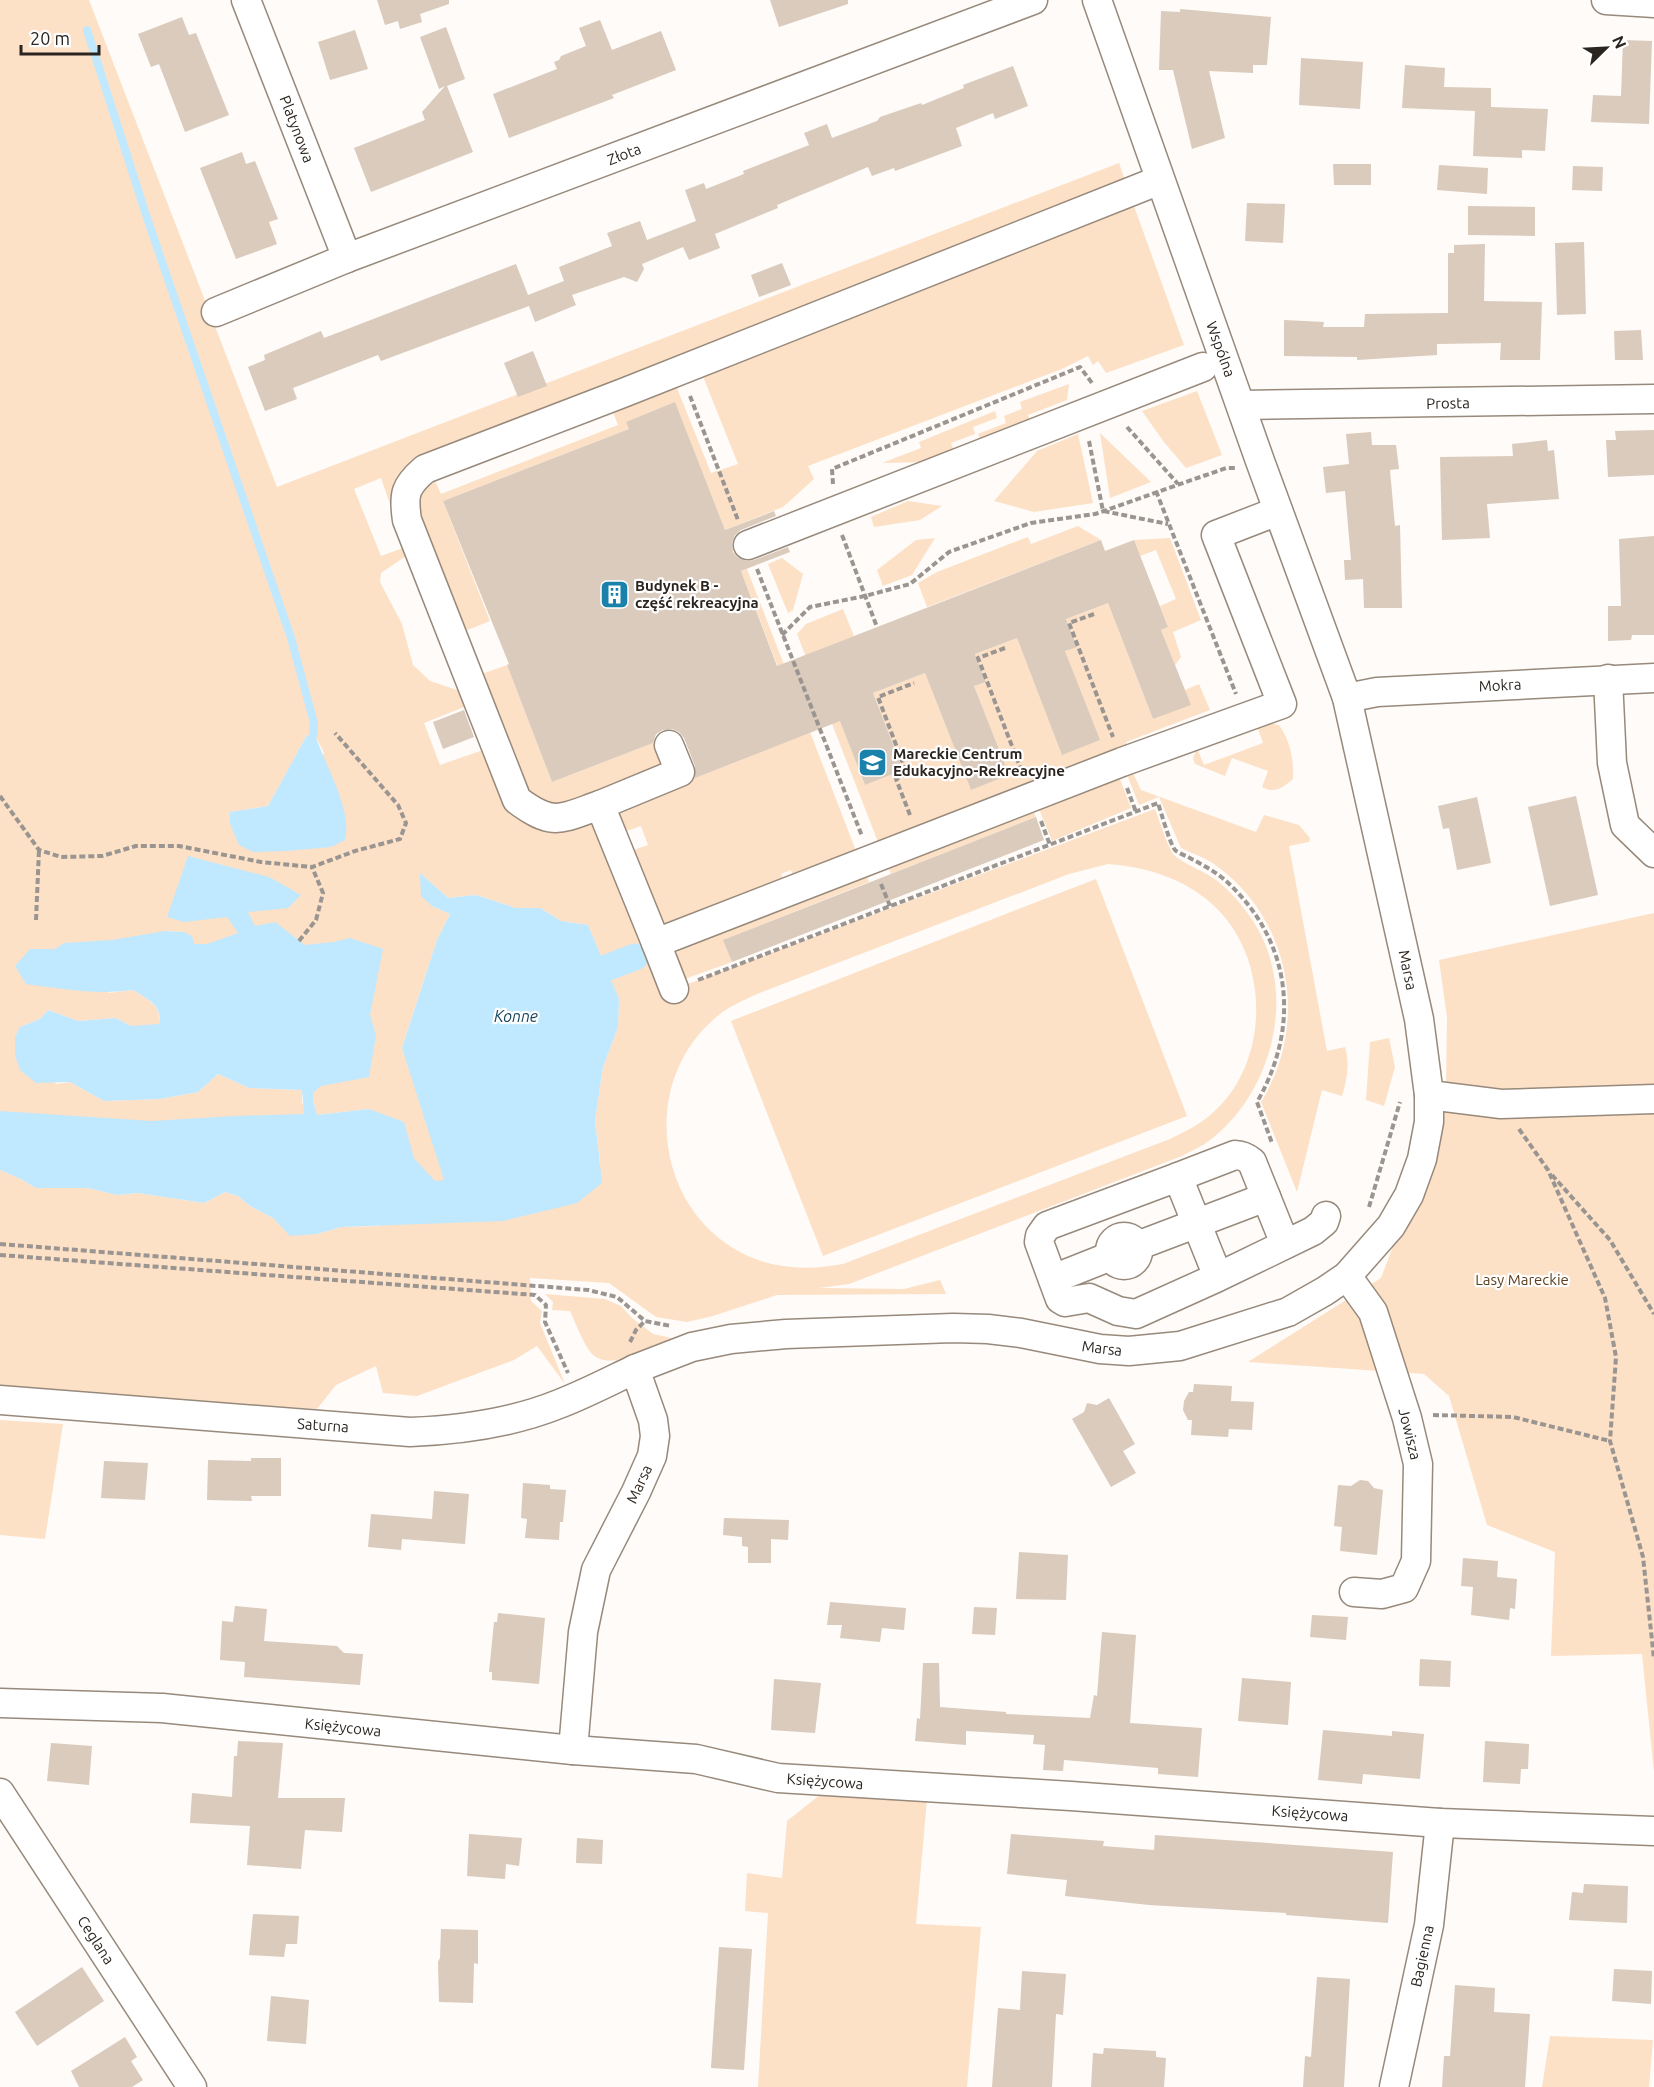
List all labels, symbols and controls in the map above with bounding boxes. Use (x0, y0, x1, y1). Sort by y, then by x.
scale bar (21, 18, 99, 56)
north arrow (1576, 18, 1636, 78)
text: 20 m (30, 28, 70, 48)
text: N (1609, 33, 1630, 51)
street label: Platynowa (276, 93, 318, 165)
street label: Złota (605, 140, 643, 168)
street label: Wspólna (1203, 319, 1239, 379)
street label: Prosta (1426, 394, 1470, 412)
place label: Budynek B - część rekreacyjna (635, 577, 759, 612)
building icon: Budynek B - część rekreacyjna (598, 578, 630, 610)
street label: Mokra (1478, 675, 1522, 695)
place label: Mareckie Centrum Edukacyjno-Rekreacyjne (893, 745, 1065, 779)
school or university icon: Mareckie Centrum Edukacyjno-Rekreacyjne (856, 746, 888, 778)
street label: Marsa (1395, 948, 1421, 992)
water label: Konne (494, 1007, 538, 1025)
park label: Lasy Mareckie (1475, 1271, 1569, 1288)
street label: Marsa (1081, 1337, 1123, 1359)
street label: Jowisza (1395, 1406, 1425, 1462)
street label: Saturna (296, 1415, 350, 1435)
street label: Marsa (623, 1462, 655, 1506)
street label: Księżycowa (304, 1715, 382, 1739)
street label: Księżycowa (786, 1770, 864, 1792)
street label: Księżycowa (1271, 1802, 1349, 1824)
street label: Ceglana (74, 1913, 118, 1967)
street label: Bagienna (1407, 1924, 1437, 1988)

